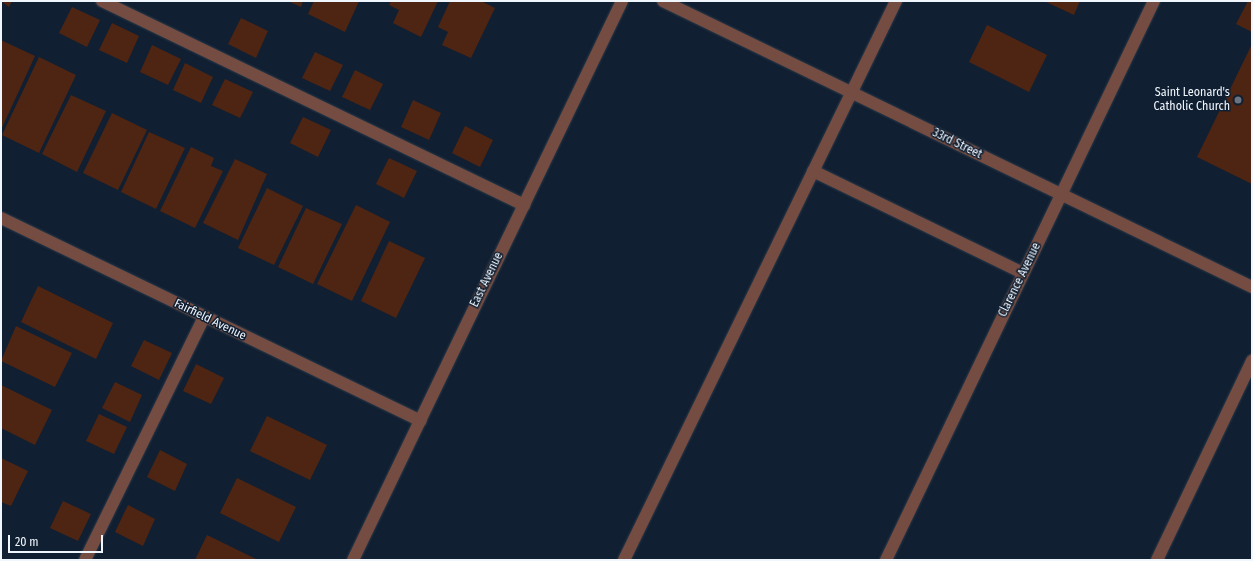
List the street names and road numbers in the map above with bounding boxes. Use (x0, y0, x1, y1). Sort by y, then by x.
street label: 33rd Street (930, 126, 984, 162)
street label: Clarence Avenue (996, 241, 1044, 319)
street label: East Avenue (468, 250, 506, 310)
street label: Fairfield Avenue (172, 296, 248, 344)

